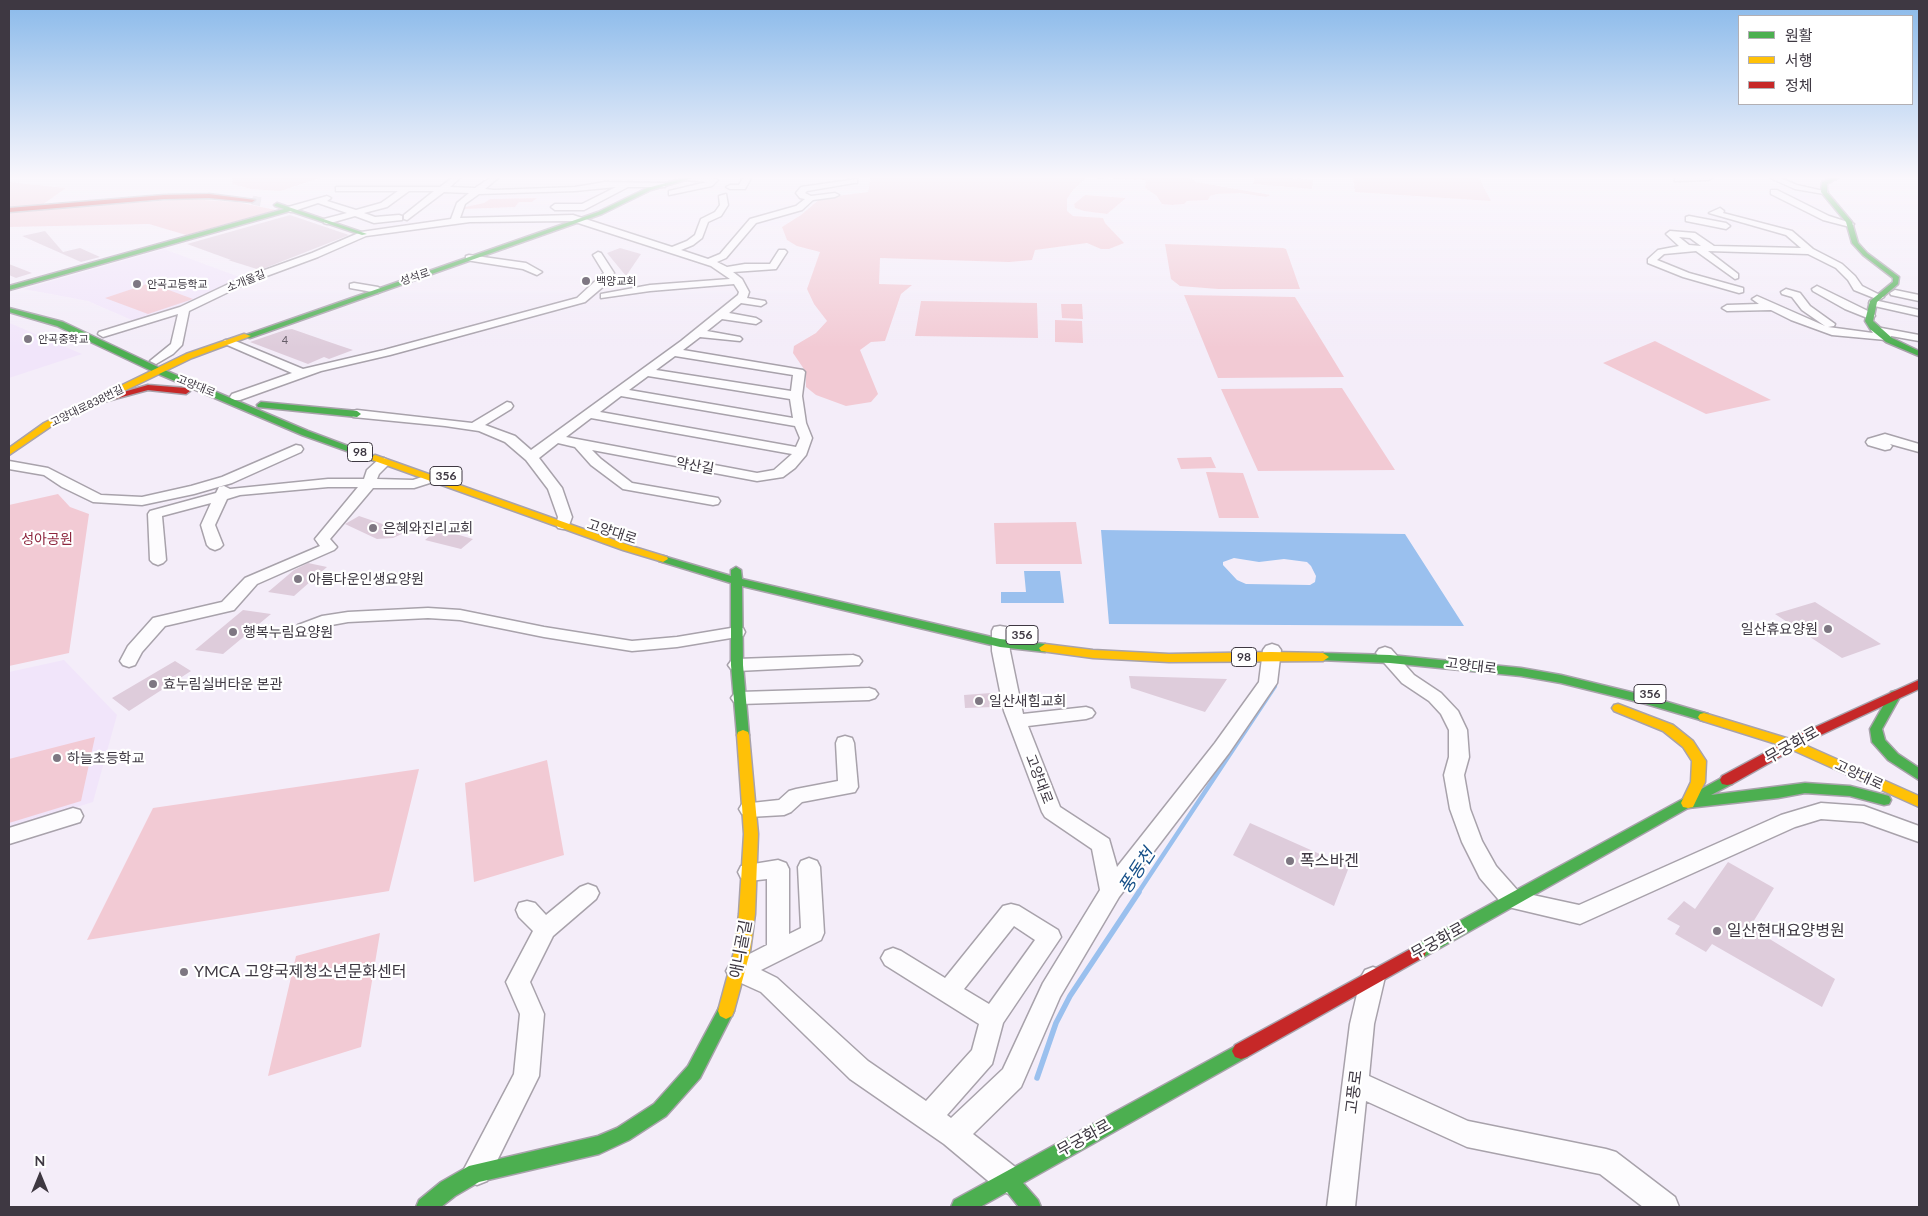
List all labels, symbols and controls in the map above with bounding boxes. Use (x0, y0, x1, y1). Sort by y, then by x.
legend (1738, 15, 1913, 105)
text: 원활 (1785, 26, 1813, 44)
text: 서행 (1785, 51, 1813, 69)
text: 정체 (1785, 76, 1813, 94)
street label: 성석로 (398, 266, 432, 288)
street label: 소개울길 (225, 267, 267, 295)
place label: 백양교회 (596, 274, 636, 288)
marker: 백양교회 (580, 275, 592, 287)
place label: 안곡고등학교 (147, 277, 208, 291)
marker: 안곡고등학교 (131, 278, 143, 290)
place label: 안곡중학교 (38, 332, 89, 346)
marker: 안곡중학교 (22, 333, 34, 345)
house number: 4 (282, 333, 288, 347)
street label: 고양대로 (175, 372, 217, 400)
street label: 고양대로838번길 (48, 383, 126, 429)
road number: 98 (348, 442, 372, 462)
street label: 약산길 (675, 454, 715, 478)
road number: 356 (430, 466, 462, 486)
street label: 고양대로 (585, 516, 639, 548)
place label: 은혜와진리교회 (383, 520, 473, 536)
marker: 은혜와진리교회 (367, 522, 379, 534)
park label: 성아공원 (21, 531, 73, 547)
place label: 아름다운인생요양원 (308, 571, 424, 587)
marker: 아름다운인생요양원 (292, 573, 304, 585)
place label: 일산휴요양원 (1741, 621, 1818, 637)
marker: 일산휴요양원 (1822, 623, 1834, 635)
place label: 행복누림요양원 (243, 624, 333, 640)
marker: 행복누림요양원 (227, 626, 239, 638)
road number: 356 (1006, 626, 1038, 644)
road number: 98 (1232, 648, 1256, 666)
street label: 고양대로 (1444, 655, 1498, 677)
place label: 효누림실버타운 본관 (163, 676, 283, 692)
marker: 효누림실버타운 본관 (147, 678, 159, 690)
road number: 356 (1634, 684, 1666, 704)
place label: 일산새힘교회 (989, 693, 1066, 709)
marker: 일산새힘교회 (973, 695, 985, 707)
street label: 무궁화로 (1762, 722, 1822, 768)
place label: 하늘초등학교 (67, 750, 144, 766)
marker: 하늘초등학교 (51, 752, 63, 764)
street label: 고양대로 (1022, 752, 1056, 806)
street label: 고양대로 (1832, 757, 1886, 793)
water label: 풍동천 (1114, 844, 1160, 898)
place label: 폭스바겐 (1300, 851, 1359, 871)
marker: 폭스바겐 (1284, 855, 1296, 867)
street label: 애니골길 (726, 918, 756, 980)
street label: 무궁화로 (1408, 918, 1468, 964)
place label: 일산현대요양병원 (1727, 921, 1845, 941)
marker: 일산현대요양병원 (1711, 925, 1723, 937)
place label: YMCA 고양국제청소년문화센터 (194, 962, 406, 982)
marker: YMCA 고양국제청소년문화센터 (178, 966, 190, 978)
street label: 고풍로 (1342, 1069, 1366, 1115)
street label: 무궁화로 (1054, 1115, 1114, 1161)
north arrow (15, 1151, 65, 1201)
text: N (35, 1152, 45, 1169)

